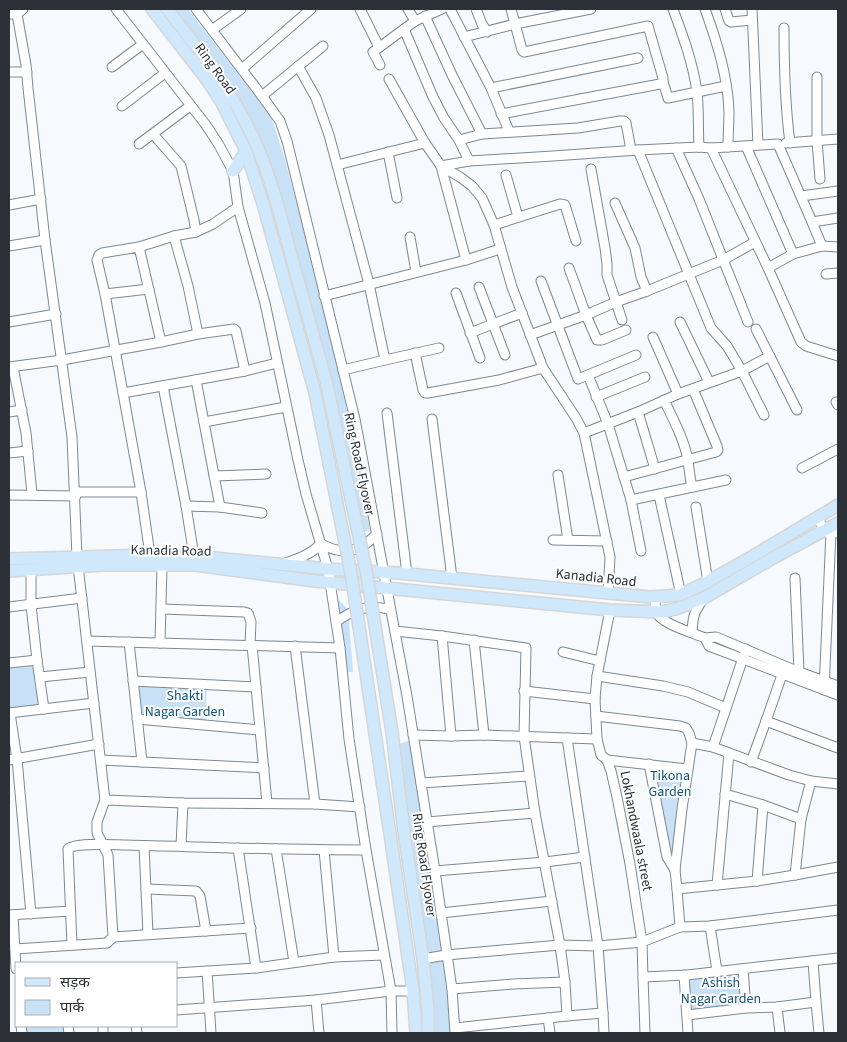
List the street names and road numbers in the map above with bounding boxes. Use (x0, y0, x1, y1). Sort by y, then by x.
street label: Ring Road (190, 39, 240, 99)
street label: Ring Road Flyover (338, 411, 380, 517)
street label: Kanadia Road (130, 540, 212, 562)
street label: Kanadia Road (555, 564, 637, 592)
street label: Lokhandwaala street (615, 769, 658, 893)
street label: Ring Road Flyover (407, 812, 441, 918)

